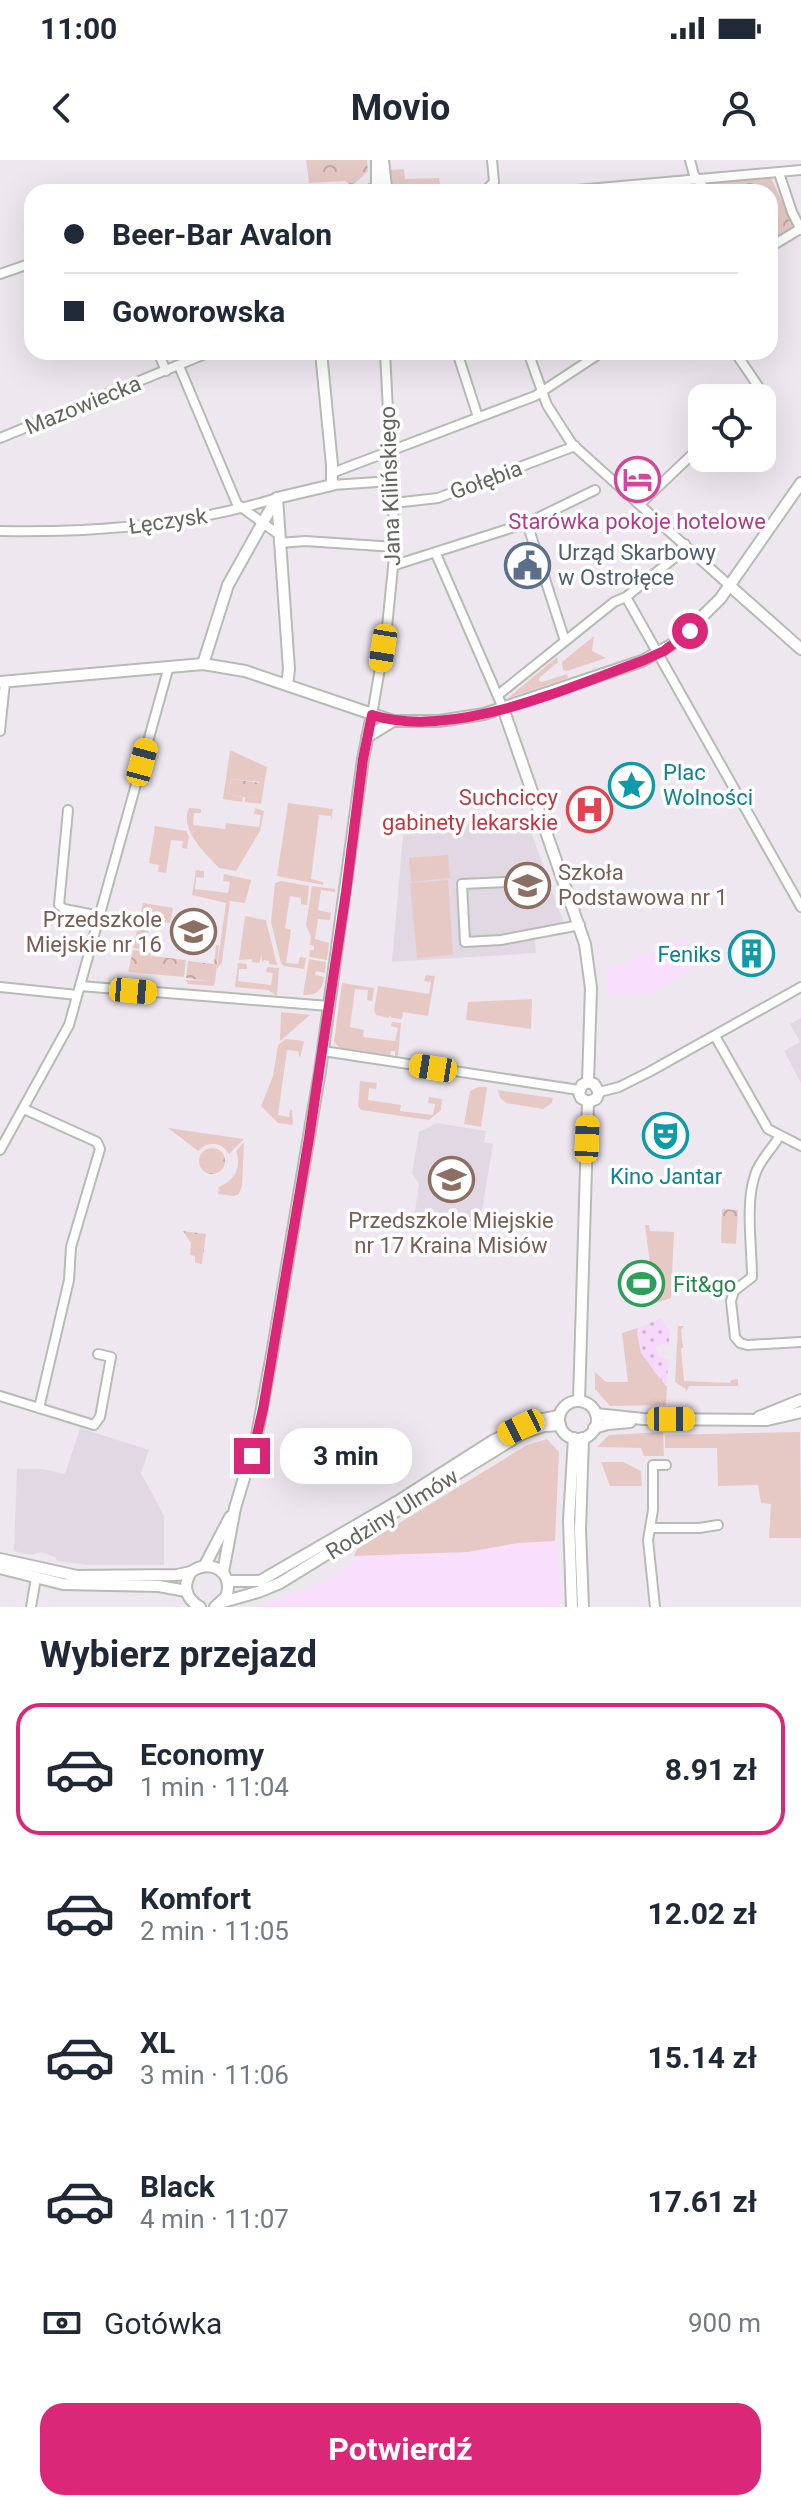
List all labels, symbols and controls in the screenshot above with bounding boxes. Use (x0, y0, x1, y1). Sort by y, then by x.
text: 11:00 (40, 11, 117, 46)
icon: back (40, 86, 84, 130)
icon: person (717, 86, 761, 130)
text: Movio (351, 87, 450, 129)
text: Beer-Bar Avalon (112, 217, 332, 252)
text: Goworowska (112, 294, 285, 329)
street label: Mazowiecka (21, 370, 145, 440)
map controls (688, 384, 776, 472)
button: locate (688, 384, 776, 472)
street label: Jana Kilińskiego (375, 406, 405, 566)
street label: Gołębia (447, 455, 525, 505)
hotel icon: Starówka pokoje hotelowe (613, 456, 661, 504)
street label: Łęczysk (127, 503, 210, 539)
place label: Starówka pokoje hotelowe (508, 509, 766, 534)
place label: Urząd Skarbowy w Ostrołęce (558, 540, 717, 590)
public building icon: Urząd Skarbowy w Ostrołęce (503, 541, 551, 589)
route start (672, 613, 708, 649)
car (367, 622, 399, 674)
car (124, 736, 160, 788)
place label: Plac Wolności (663, 760, 753, 810)
place icon: Plac Wolności (608, 761, 656, 809)
place label: Suchciccy gabinety lekarskie (382, 785, 559, 835)
hospital icon: Suchciccy gabinety lekarskie (565, 786, 613, 834)
place label: Szkoła Podstawowa nr 1 (558, 860, 728, 910)
school or university icon: Szkoła Podstawowa nr 1 (503, 861, 551, 909)
place label: Przedszkole Miejskie nr 16 (26, 907, 162, 957)
school or university icon: Przedszkole Miejskie nr 16 (169, 908, 217, 956)
building icon: Feniks (728, 930, 776, 978)
place label: Feniks (657, 942, 721, 967)
car (108, 977, 158, 1005)
car (407, 1052, 459, 1084)
theatre icon: Kino Jantar (642, 1111, 690, 1159)
car (574, 1115, 600, 1163)
school or university icon: Przedszkole Miejskie nr 17 Kraina Misiów (427, 1155, 475, 1203)
place label: Kino Jantar (610, 1164, 723, 1189)
place label: Przedszkole Miejskie nr 17 Kraina Misiów (348, 1208, 554, 1258)
sports icon: Fit&go (618, 1260, 666, 1308)
place label: Fit&go (673, 1272, 736, 1297)
car (494, 1406, 548, 1448)
car (647, 1407, 695, 1431)
callout: 3 min (280, 1428, 412, 1484)
route end (234, 1438, 270, 1474)
text: 3 min (313, 1441, 379, 1471)
street label: Rodziny Ulmów (321, 1463, 463, 1565)
text: Wybierz przejazd (40, 1634, 317, 1676)
icon: car (44, 1733, 116, 1805)
text: Economy (140, 1737, 264, 1772)
text: 8.91 zł (665, 1752, 757, 1787)
text: 1 min · 11:04 (140, 1772, 289, 1802)
icon: car (44, 1877, 116, 1949)
text: Komfort (140, 1881, 251, 1916)
text: 12.02 zł (648, 1896, 757, 1931)
text: 2 min · 11:05 (140, 1916, 289, 1946)
icon: car (44, 2021, 116, 2093)
text: XL (140, 2025, 175, 2060)
text: 15.14 zł (648, 2040, 757, 2075)
text: 3 min · 11:06 (140, 2060, 289, 2090)
icon: car (44, 2165, 116, 2237)
text: Black (140, 2169, 215, 2204)
text: 17.61 zł (648, 2184, 757, 2219)
text: 4 min · 11:07 (140, 2204, 289, 2234)
icon: cash (40, 2301, 84, 2345)
text: Gotówka (104, 2306, 222, 2341)
text: 900 m (688, 2308, 761, 2338)
button: Potwierdź (40, 2403, 761, 2495)

